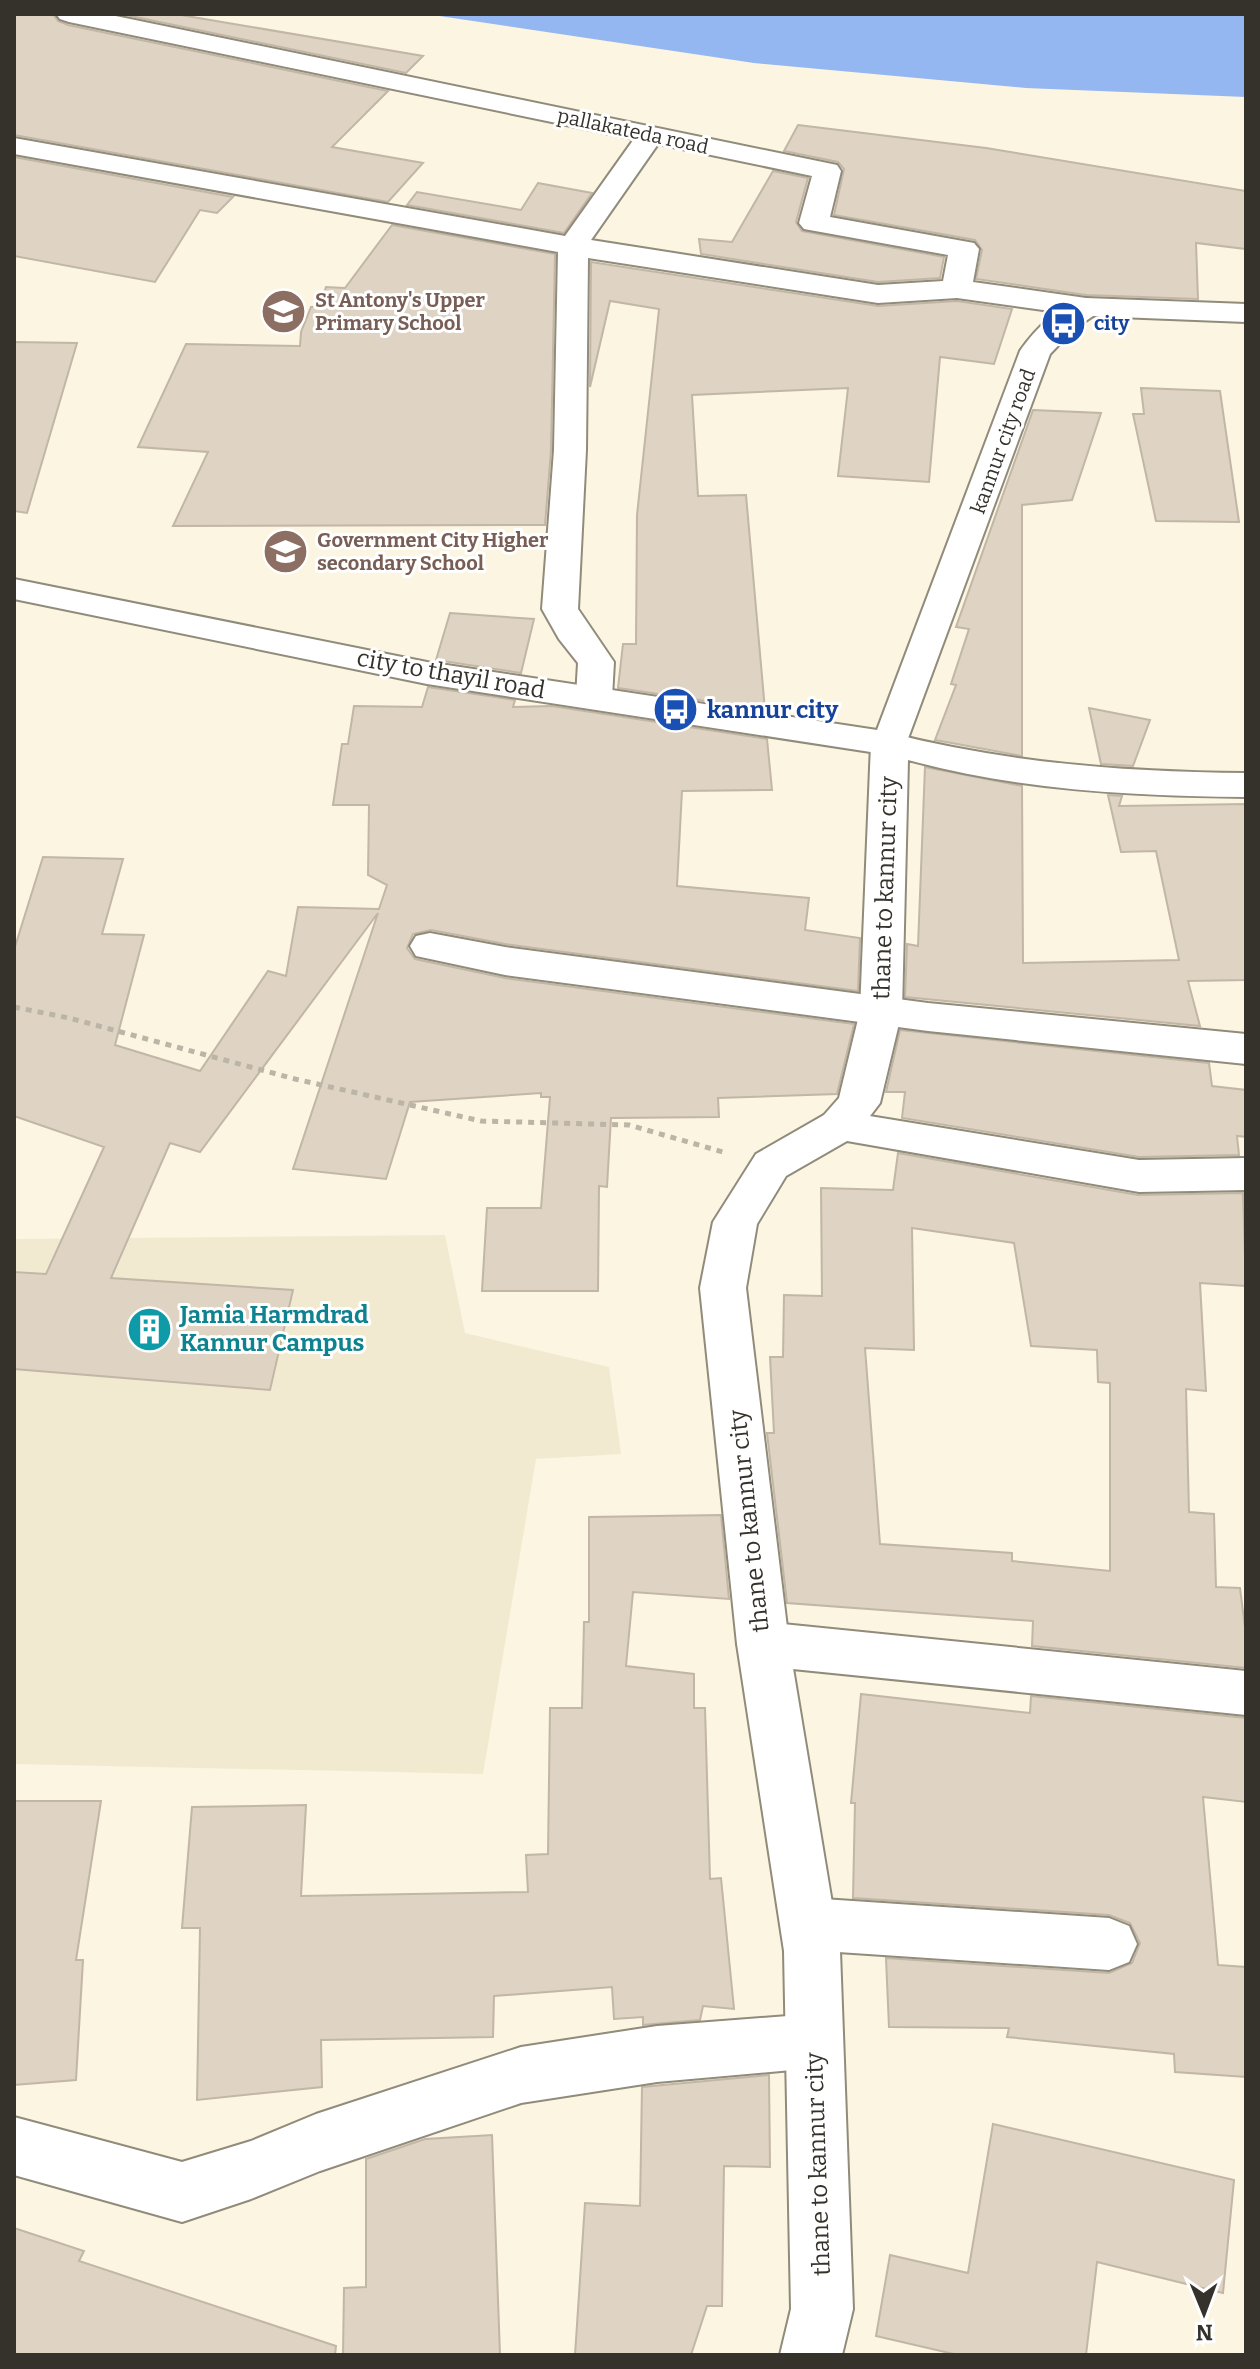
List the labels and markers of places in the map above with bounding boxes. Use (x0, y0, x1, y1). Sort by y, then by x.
school or university icon: St Antony's Upper Primary School (260, 287, 308, 335)
place label: St Antony's Upper Primary School (315, 288, 485, 335)
bus stop icon: city (1039, 299, 1087, 347)
place label: city (1094, 311, 1130, 335)
school or university icon: Government City Higher secondary School (262, 527, 310, 575)
place label: Government City Higher secondary School (317, 528, 549, 575)
bus stop icon: kannur city (652, 686, 700, 734)
place label: kannur city (707, 696, 839, 724)
place label: Jamia Harmdrad Kannur Campus (178, 1301, 369, 1357)
building icon: Jamia Harmdrad Kannur Campus (125, 1305, 173, 1353)

